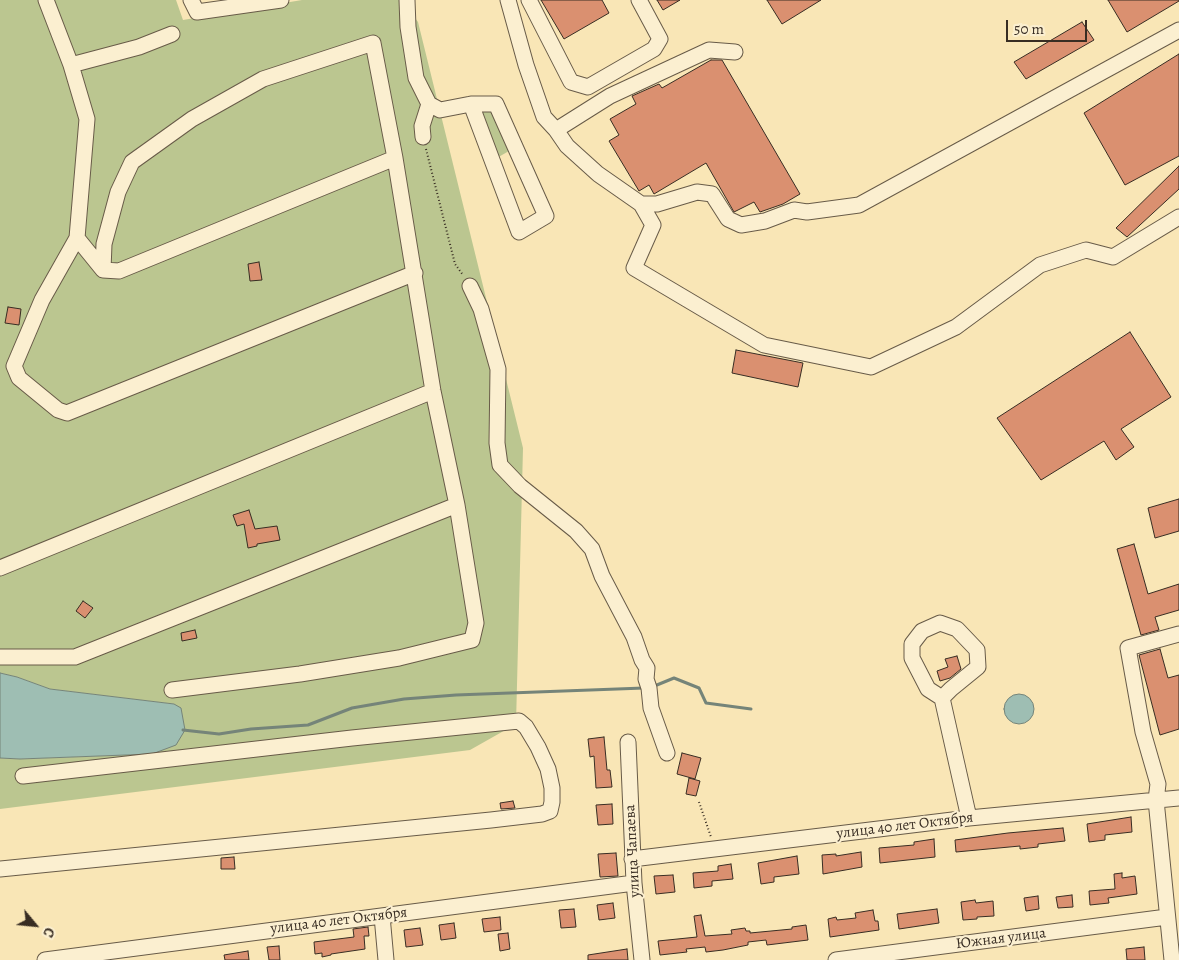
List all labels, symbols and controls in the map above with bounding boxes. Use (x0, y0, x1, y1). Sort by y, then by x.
scale bar (1009, 10, 1090, 42)
text: 50 m (1014, 19, 1044, 39)
street label: улица Чапаева (622, 804, 644, 898)
street label: улица 40 лет Октября (836, 809, 974, 843)
north arrow (10, 900, 60, 950)
street label: улица 40 лет Октября (270, 904, 408, 938)
text: С (38, 924, 59, 941)
street label: Южная улица (955, 925, 1047, 953)

